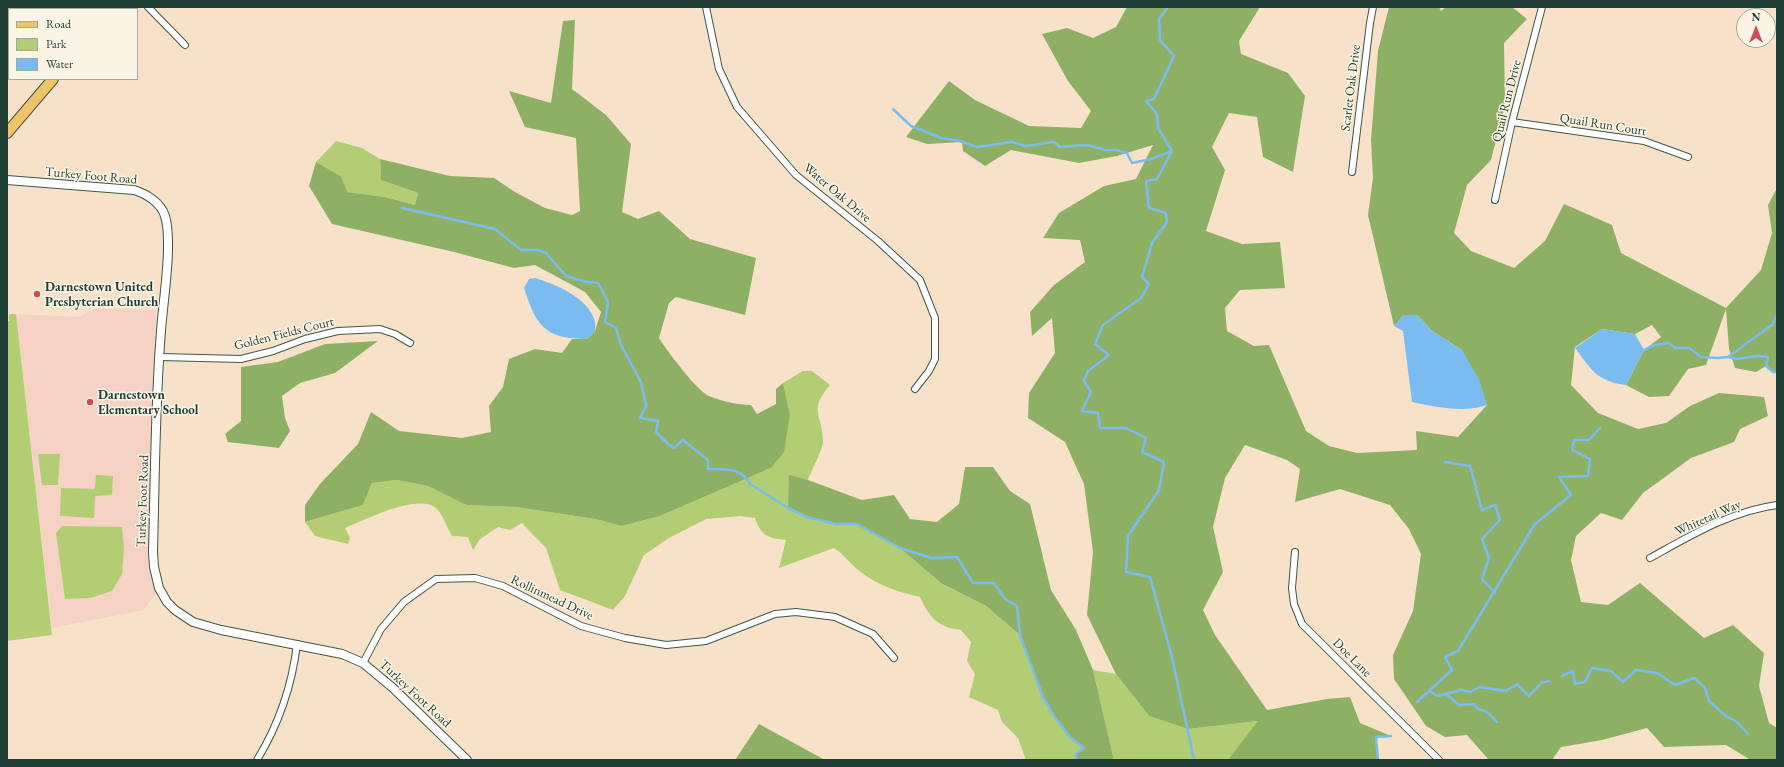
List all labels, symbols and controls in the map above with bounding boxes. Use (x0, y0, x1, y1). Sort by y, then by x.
legend (8, 8, 138, 80)
north arrow (1736, 8, 1776, 48)
text: N (1752, 10, 1760, 24)
text: Road (46, 16, 71, 32)
text: Park (46, 36, 66, 52)
street label: Scarlet Oak Drive (1338, 44, 1364, 132)
text: Water (46, 56, 73, 72)
street label: Quail Run Drive (1489, 58, 1525, 144)
street label: Quail Run Court (1559, 110, 1647, 140)
street label: Water Oak Drive (800, 160, 874, 226)
street label: Turkey Foot Road (44, 164, 138, 188)
place label: Darnestown United Presbyterian Church (45, 279, 158, 310)
marker: Darnestown United Presbyterian Church (32, 289, 42, 299)
street label: Golden Fields Court (232, 314, 336, 354)
place label: Darnestown Elementary School (98, 387, 198, 418)
marker: Darnestown Elementary School (85, 397, 95, 407)
street label: Turkey Foot Road (134, 455, 152, 547)
street label: Whitetail Way (1673, 497, 1743, 539)
street label: Rollinmead Drive (508, 572, 596, 624)
street label: Doe Lane (1329, 635, 1375, 681)
street label: Turkey Foot Road (376, 657, 454, 731)

